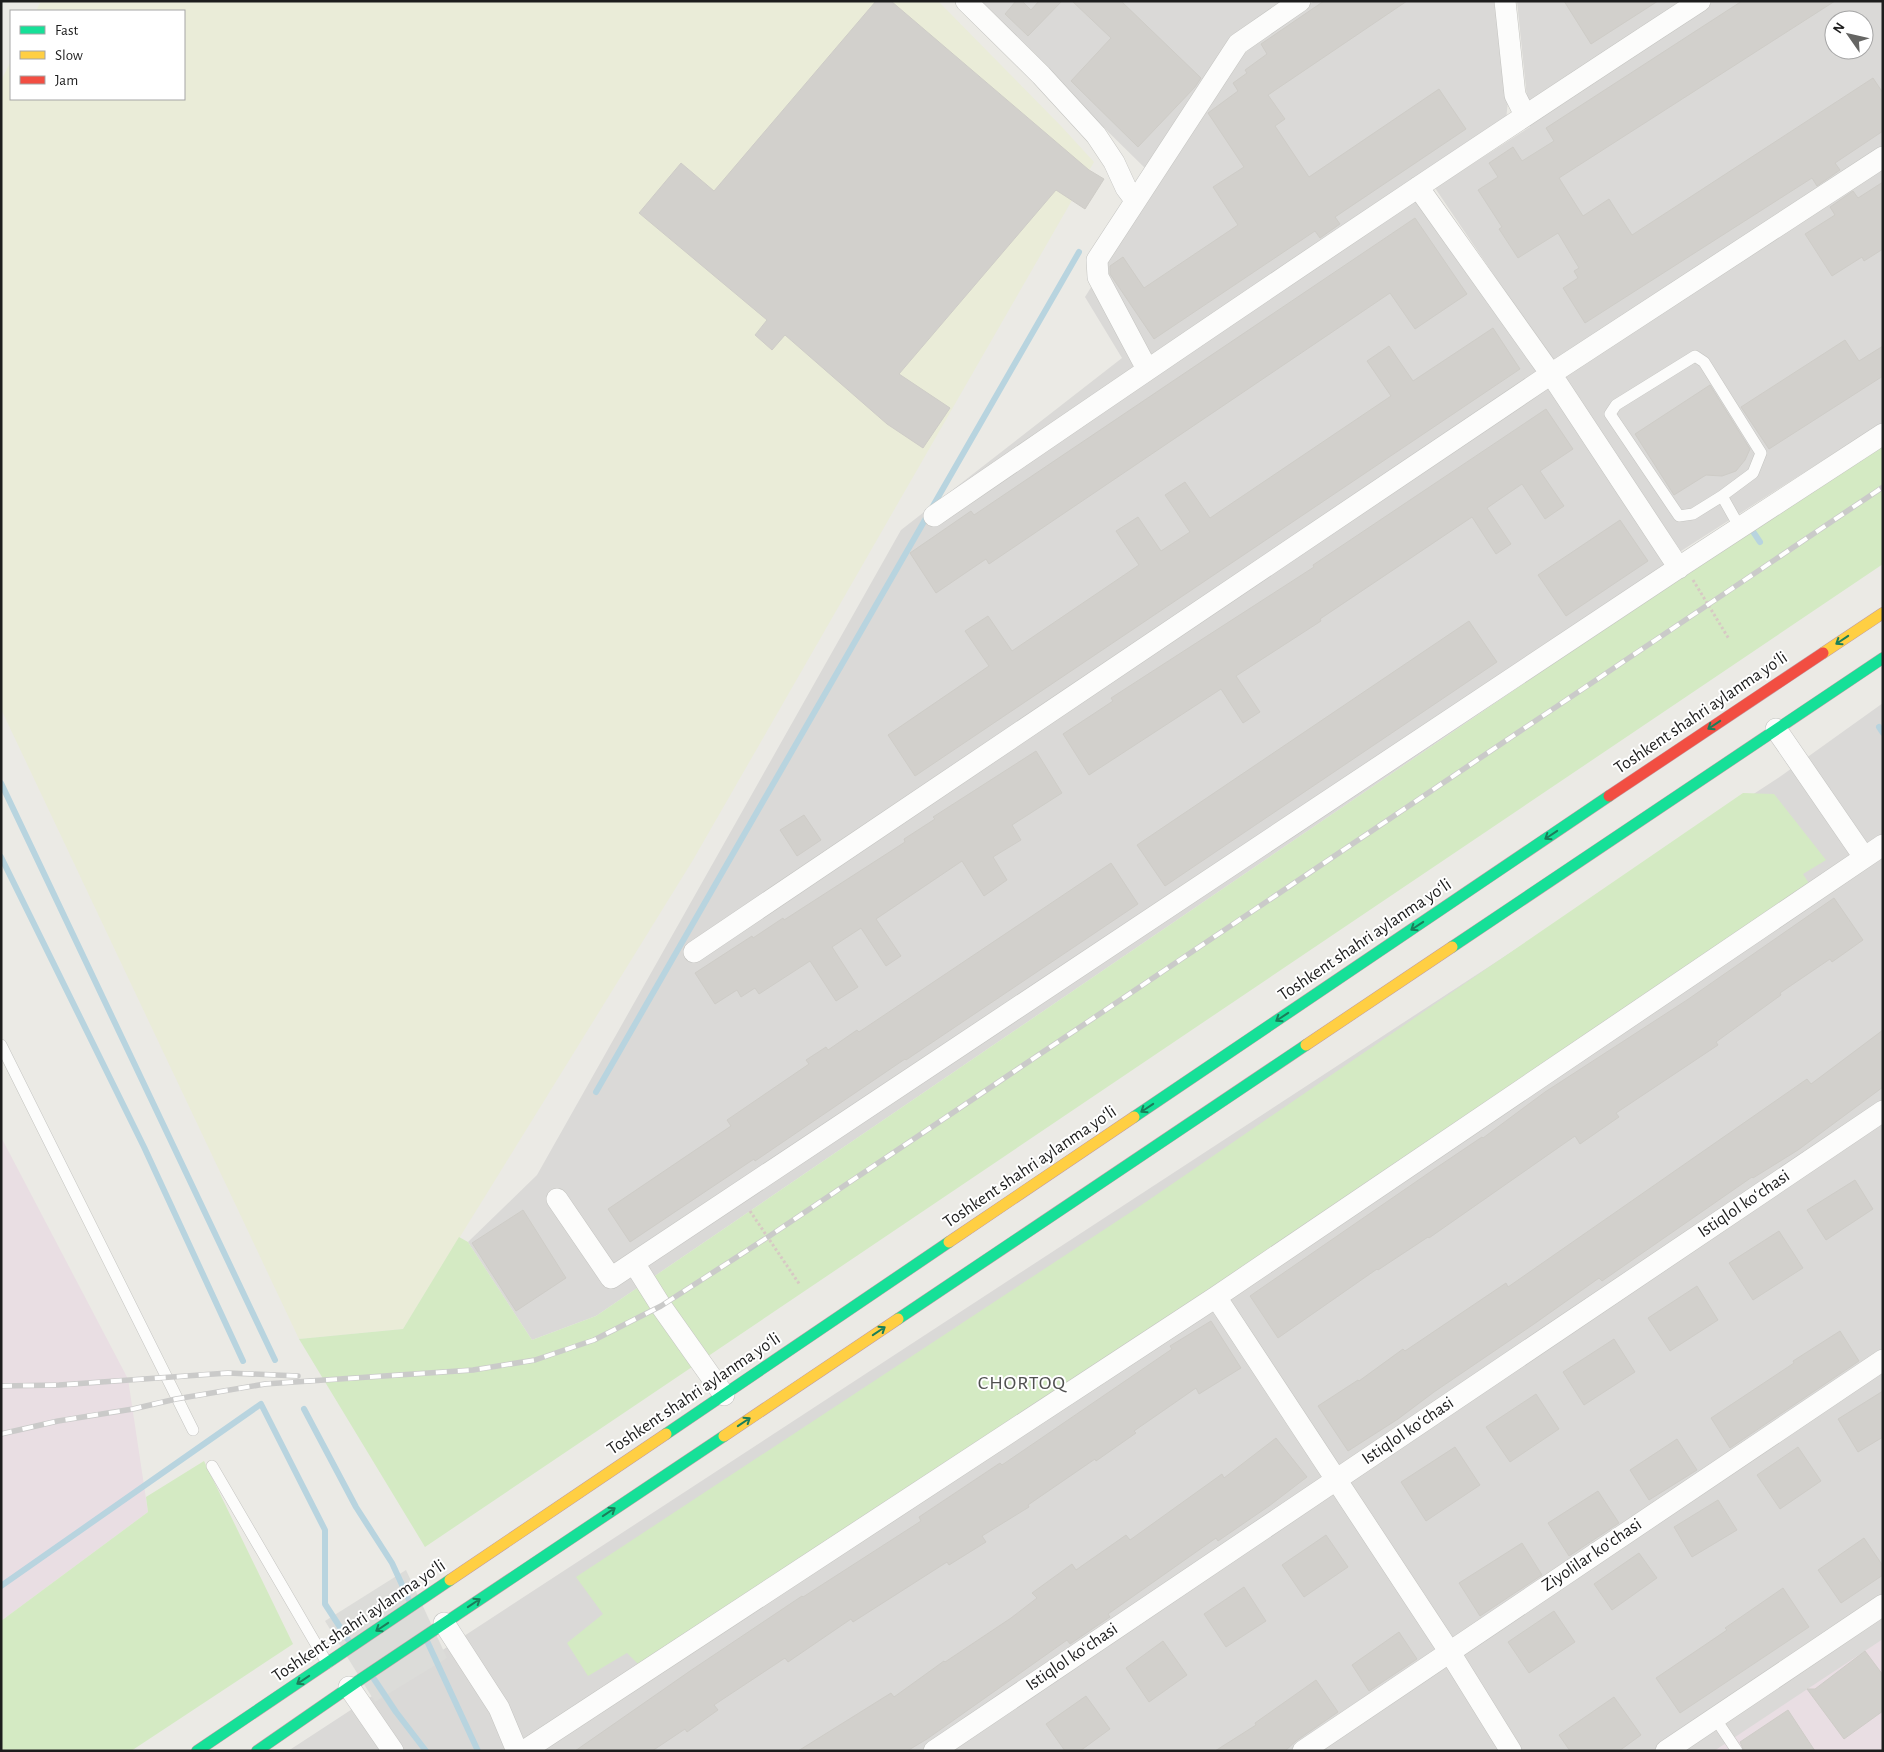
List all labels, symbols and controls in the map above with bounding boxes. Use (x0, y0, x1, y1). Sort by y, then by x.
legend (10, 10, 185, 100)
north arrow (1824, 10, 1874, 60)
text: N (1831, 20, 1848, 36)
text: Fast (55, 23, 79, 38)
text: Slow (55, 48, 83, 63)
text: Jam (55, 73, 78, 88)
one-way arrow (1835, 635, 1849, 645)
street label: Toshkent shahri aylanma yoʻli (1611, 648, 1791, 778)
one-way arrow (1707, 720, 1721, 731)
one-way arrow (1545, 830, 1559, 840)
street label: Toshkent shahri aylanma yoʻli (1275, 875, 1455, 1005)
one-way arrow (1410, 921, 1424, 931)
one-way arrow (1275, 1012, 1289, 1022)
street label: Toshkent shahri aylanma yoʻli (940, 1102, 1120, 1232)
one-way arrow (1141, 1103, 1155, 1113)
street label: Istiqlol koʻchasi (1695, 1167, 1793, 1241)
one-way arrow (872, 1326, 886, 1336)
street label: Toshkent shahri aylanma yoʻli (604, 1329, 784, 1459)
district label: CHORTOQ (978, 1373, 1067, 1393)
street label: Istiqlol koʻchasi (1359, 1394, 1457, 1468)
one-way arrow (737, 1417, 751, 1427)
one-way arrow (602, 1507, 616, 1517)
street label: Ziyolilar koʻchasi (1539, 1515, 1645, 1595)
street label: Toshkent shahri aylanma yoʻli (269, 1556, 449, 1686)
one-way arrow (467, 1598, 481, 1608)
street label: Istiqlol koʻchasi (1023, 1620, 1121, 1694)
one-way arrow (375, 1622, 389, 1632)
one-way arrow (296, 1674, 310, 1685)

